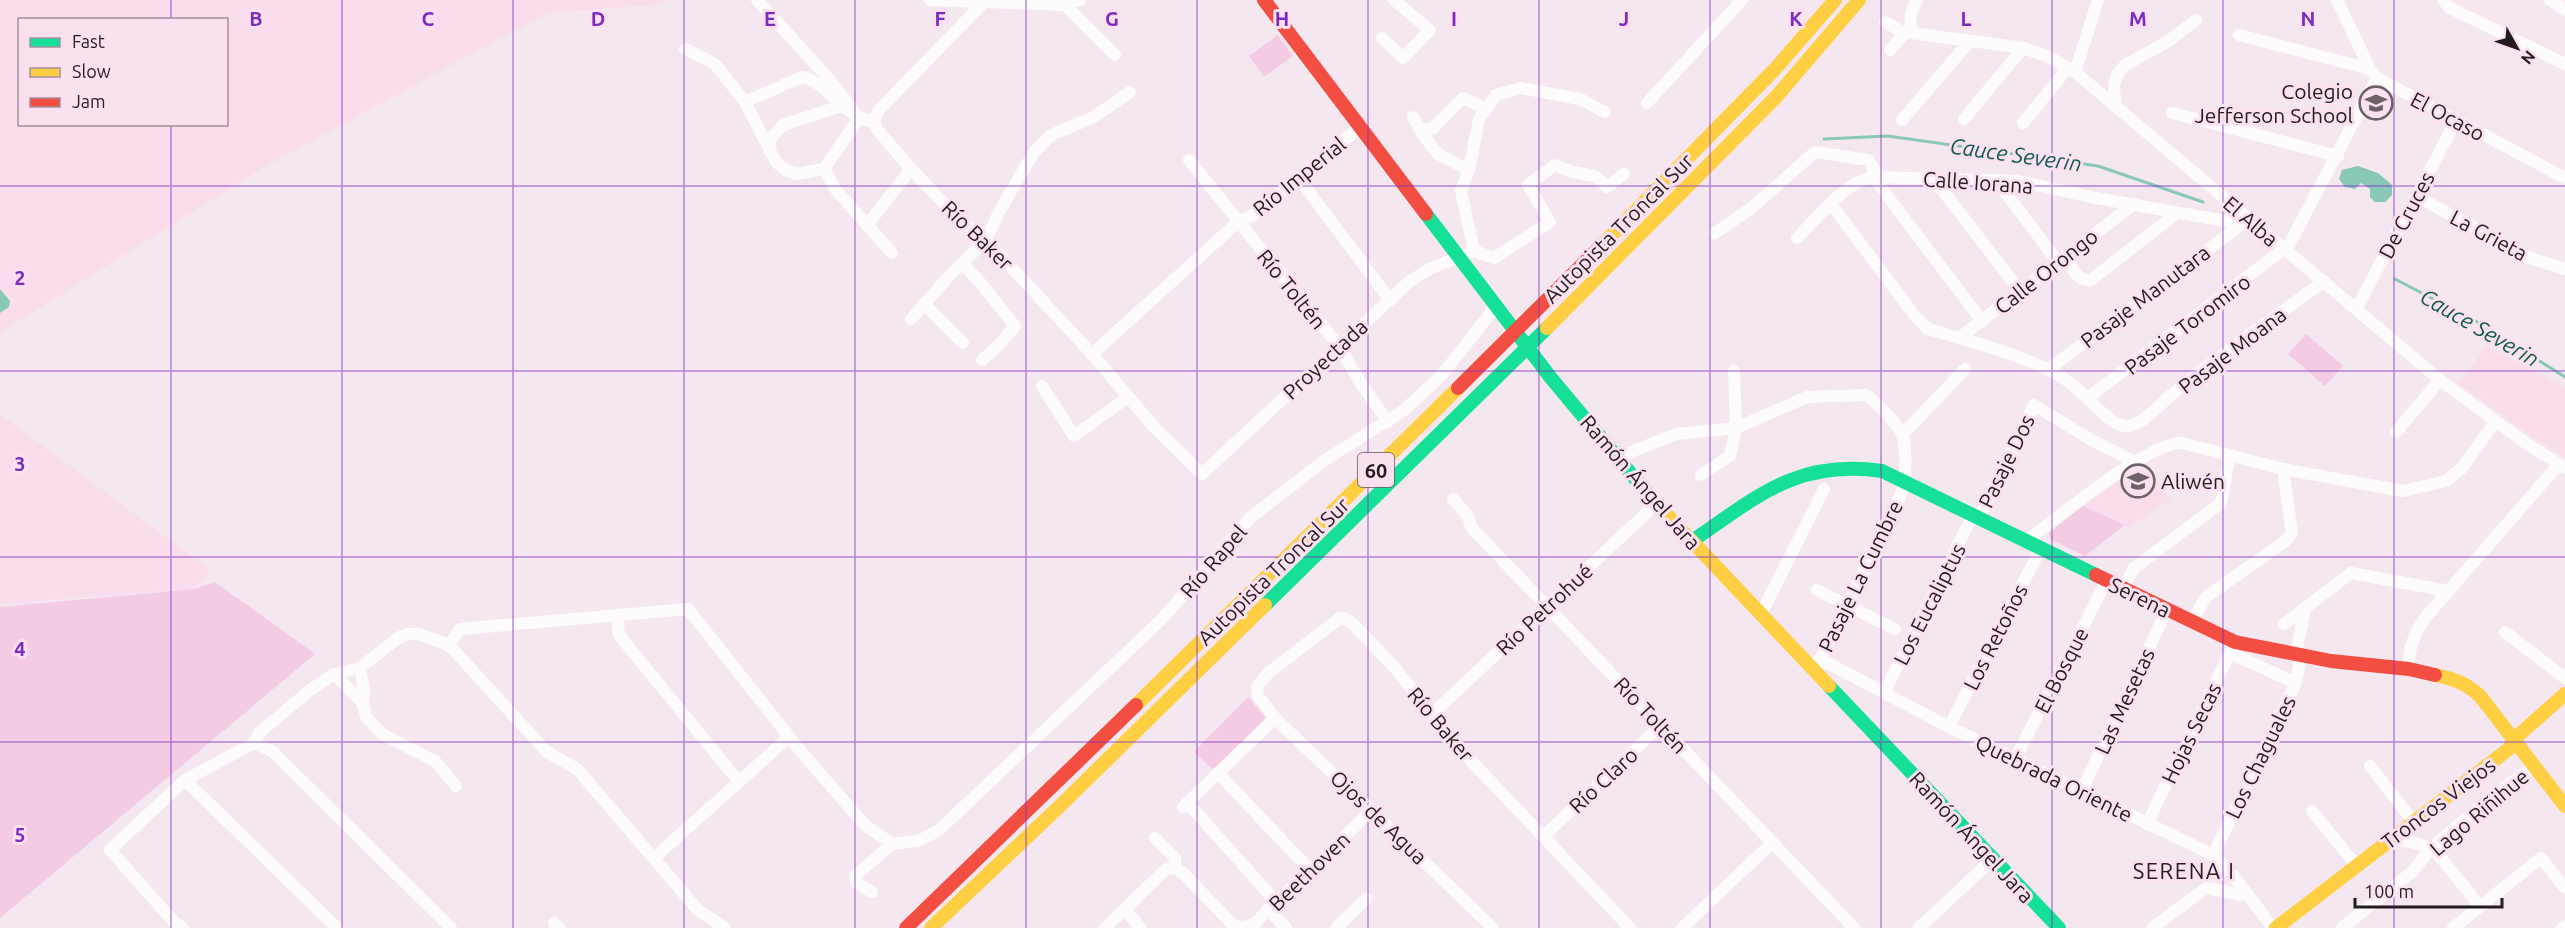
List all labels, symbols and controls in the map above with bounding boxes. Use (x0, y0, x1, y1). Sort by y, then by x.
text: B (249, 7, 263, 30)
text: C (422, 7, 435, 30)
text: D (591, 7, 605, 30)
text: E (764, 7, 776, 30)
text: F (934, 7, 946, 30)
text: G (1105, 7, 1119, 30)
text: H (1275, 7, 1289, 30)
text: I (1451, 7, 1457, 30)
text: J (1619, 7, 1629, 30)
text: K (1789, 7, 1803, 30)
text: L (1961, 7, 1972, 30)
text: M (2129, 7, 2147, 30)
text: N (2301, 7, 2315, 30)
legend (18, 18, 228, 126)
north arrow (2487, 18, 2547, 78)
text: Fast (72, 31, 105, 51)
text: N (2518, 47, 2539, 68)
text: Slow (72, 61, 111, 81)
place label: Colegio Jefferson School (2195, 79, 2353, 127)
school or university icon: Colegio Jefferson School (2358, 85, 2394, 121)
street label: El Ocaso (2407, 87, 2489, 145)
text: Jam (72, 91, 106, 111)
street label: Río Imperial (1248, 131, 1350, 221)
water label: Cauce Severin (1948, 132, 2084, 176)
street label: Autopista Troncal Sur (1538, 148, 1698, 308)
street label: Calle Iorana (1922, 166, 2034, 198)
street label: De Cruces (2373, 168, 2439, 262)
street label: El Alba (2219, 191, 2283, 251)
street label: Río Baker (938, 195, 1018, 275)
street label: La Grieta (2446, 205, 2532, 265)
street label: Calle Orongo (1990, 223, 2102, 319)
street label: Pasaje Manutara (2076, 240, 2214, 352)
street label: Río Toltén (1253, 244, 1331, 334)
text: 2 (14, 266, 26, 289)
street label: Pasaje Toromiro (2119, 269, 2255, 379)
water label: Cauce Severin (2416, 283, 2544, 371)
street label: Pasaje Moana (2173, 302, 2291, 398)
street label: Proyectada (1278, 314, 1372, 404)
street label: Ramón Ángel Jara (1576, 410, 1706, 554)
street label: Pasaje Dos (1973, 410, 2039, 512)
text: 3 (14, 452, 26, 475)
road number: 60 (1358, 453, 1394, 487)
school or university icon: Aliwén (2120, 463, 2156, 499)
place label: Aliwén (2161, 469, 2225, 493)
street label: Autopista Troncal Sur (1192, 492, 1354, 650)
street label: Pasaje La Cumbre (1813, 496, 1907, 656)
street label: Río Rapel (1175, 520, 1251, 602)
street label: Los Eucaliptus (1888, 539, 1970, 669)
street label: Río Petrohué (1491, 558, 1597, 660)
street label: Serena (2106, 572, 2174, 622)
street label: Los Retoños (1958, 580, 2032, 694)
street label: El Bosque (2029, 623, 2093, 717)
text: 4 (14, 637, 26, 660)
street label: Las Mesetas (2089, 644, 2159, 758)
street label: Río Toltén (1610, 672, 1692, 758)
street label: Hojas Secas (2156, 679, 2226, 787)
street label: Río Baker (1403, 682, 1479, 766)
street label: Los Chaguales (2220, 692, 2300, 822)
street label: Quebrada Oriente (1972, 730, 2136, 826)
street label: Río Claro (1564, 742, 1642, 818)
street label: Troncos Viejos (2376, 752, 2500, 854)
street label: Lago Riñihue (2425, 764, 2533, 860)
street label: Ojos de Agua (1326, 765, 1432, 869)
street label: Ramón Ángel Jara (1905, 766, 2039, 908)
text: 5 (14, 823, 26, 846)
street label: Beethoven (1264, 827, 1354, 915)
district label: SERENA I (2133, 858, 2235, 883)
scale bar (2355, 871, 2502, 909)
text: 100 m (2364, 881, 2414, 901)

